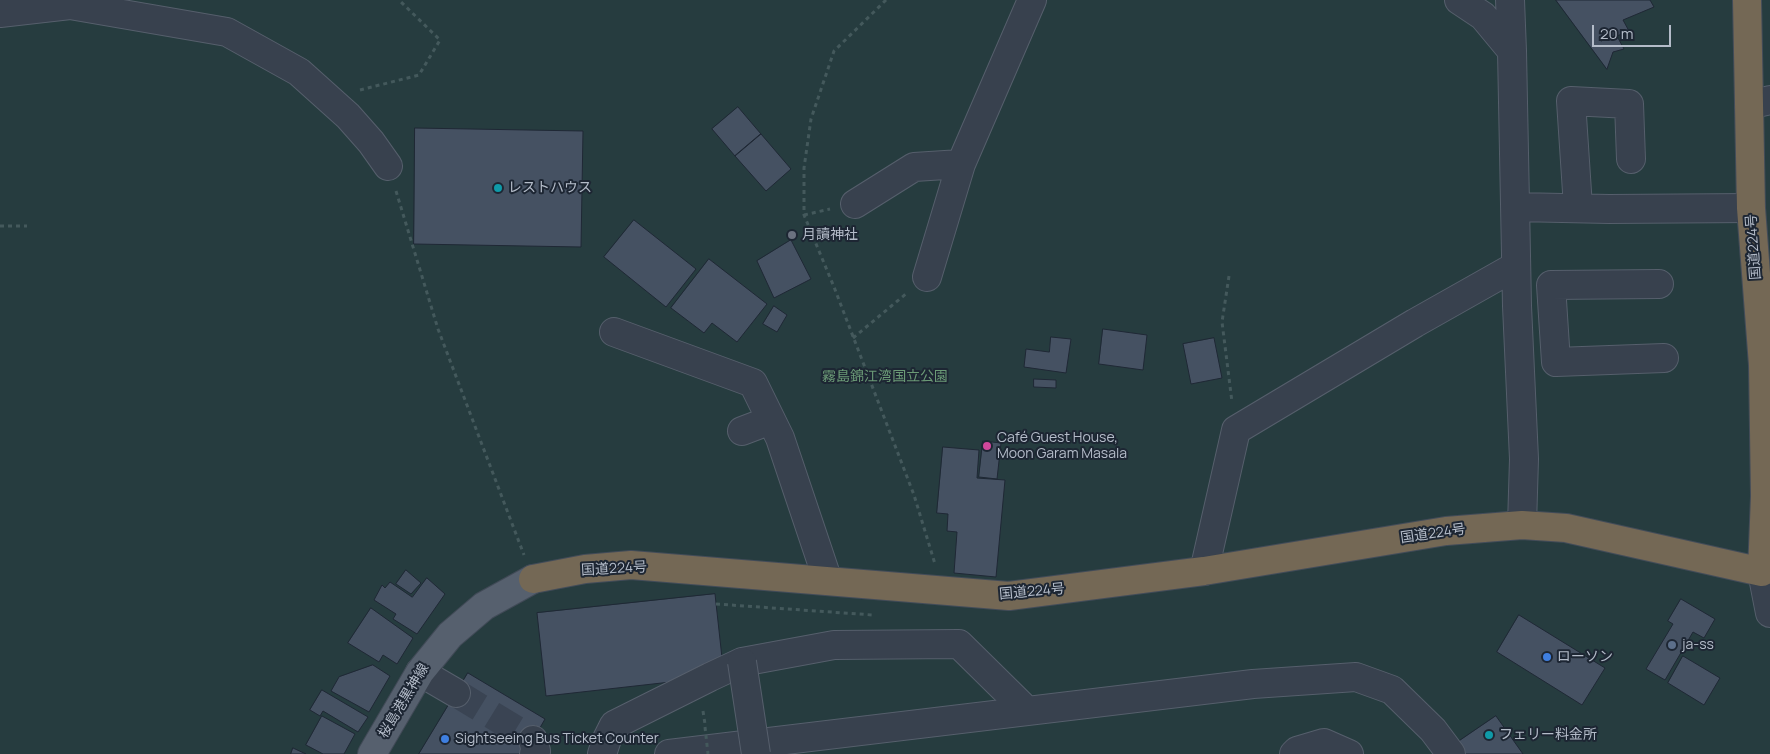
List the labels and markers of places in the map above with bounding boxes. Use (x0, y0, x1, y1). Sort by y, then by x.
place label: レストハウス (508, 180, 592, 196)
marker: レストハウス (492, 182, 504, 194)
place label: 月讀神社 (802, 227, 858, 243)
marker: 月讀神社 (786, 229, 798, 241)
place label: Café Guest House, Moon Garam Masala (997, 430, 1127, 462)
marker: Café Guest House, Moon Garam Masala (981, 440, 993, 452)
place label: ja-ss (1682, 637, 1714, 653)
marker: ja-ss (1666, 639, 1678, 651)
place label: ローソン (1557, 649, 1613, 665)
marker: ローソン (1541, 651, 1553, 663)
place label: フェリー料金所 (1499, 727, 1597, 743)
marker: フェリー料金所 (1483, 729, 1495, 741)
place label: Sightseeing Bus Ticket Counter (455, 731, 659, 747)
marker: Sightseeing Bus Ticket Counter (439, 733, 451, 745)

